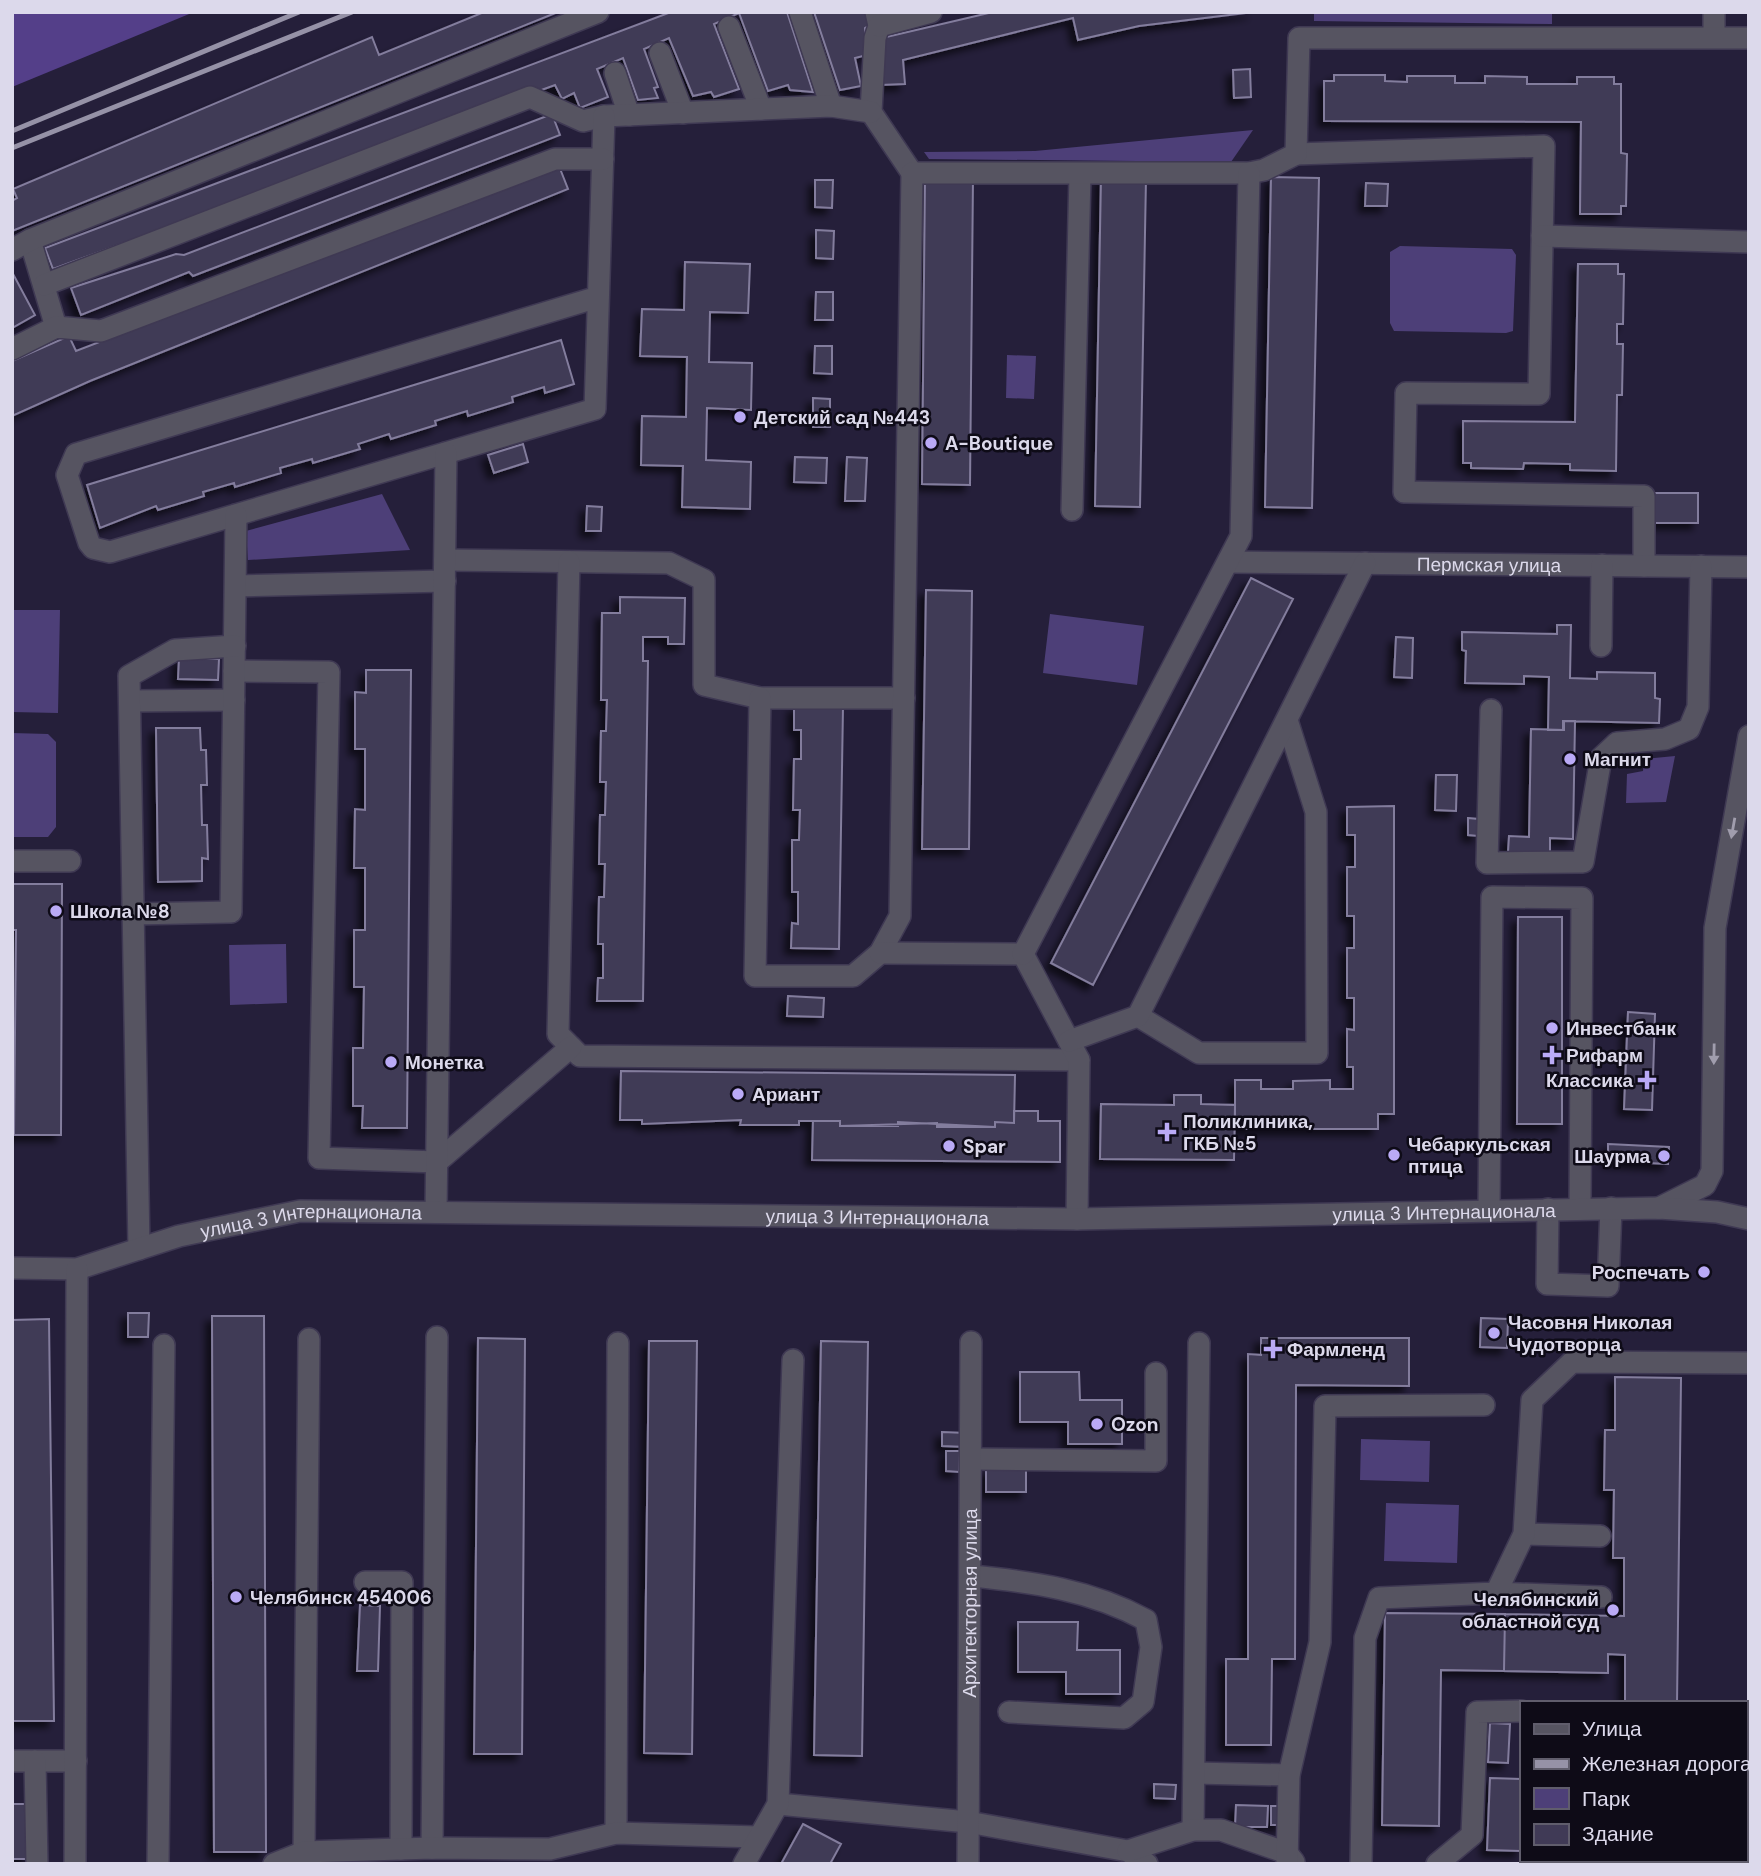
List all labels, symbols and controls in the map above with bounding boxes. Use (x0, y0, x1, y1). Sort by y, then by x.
place label: Детский сад №443 (754, 405, 930, 430)
marker: Детский сад №443 (732, 409, 748, 425)
place label: A-Boutique (945, 431, 1053, 456)
marker: A-Boutique (923, 435, 939, 451)
street label: Пермская улица (1417, 551, 1562, 578)
place label: Магнит (1584, 747, 1651, 772)
marker: Магнит (1562, 751, 1578, 767)
one-way arrow (1727, 817, 1738, 839)
place label: Школа №8 (70, 899, 170, 924)
marker: Школа №8 (48, 903, 64, 919)
place label: Инвестбанк (1566, 1016, 1677, 1041)
marker: Инвестбанк (1544, 1020, 1560, 1036)
place label: Рифарм (1566, 1043, 1643, 1068)
one-way arrow (1708, 1043, 1720, 1065)
marker: Рифарм (1544, 1047, 1560, 1063)
place label: Монетка (405, 1050, 484, 1075)
marker: Монетка (383, 1054, 399, 1070)
place label: Классика (1546, 1068, 1633, 1093)
marker: Классика (1639, 1072, 1655, 1088)
place label: Ариант (752, 1082, 820, 1107)
marker: Ариант (730, 1086, 746, 1102)
place label: Поликлиника, ГКБ №5 (1183, 1109, 1313, 1156)
marker: Поликлиника, ГКБ №5 (1157, 1122, 1177, 1142)
place label: Чебаркульская птица (1408, 1132, 1551, 1179)
place label: Spar (963, 1134, 1006, 1159)
marker: Spar (941, 1138, 957, 1154)
place label: Шаурма (1574, 1144, 1650, 1169)
marker: Чебаркульская птица (1386, 1147, 1402, 1163)
marker: Шаурма (1656, 1148, 1672, 1164)
street label: улица 3 Интернационала (1332, 1197, 1556, 1227)
street label: улица 3 Интернационала (198, 1198, 422, 1244)
street label: улица 3 Интернационала (765, 1203, 989, 1231)
place label: Роспечать (1592, 1260, 1690, 1285)
marker: Роспечать (1696, 1264, 1712, 1280)
place label: Часовня Николая Чудотворца (1508, 1310, 1672, 1357)
marker: Часовня Николая Чудотворца (1486, 1325, 1502, 1341)
place label: Фармленд (1287, 1337, 1385, 1362)
marker: Фармленд (1265, 1341, 1281, 1357)
place label: Ozon (1111, 1412, 1159, 1437)
marker: Ozon (1089, 1416, 1105, 1432)
street label: Архитекторная улица (956, 1508, 983, 1698)
place label: Челябинск 454006 (250, 1585, 432, 1610)
place label: Челябинский областной суд (1462, 1587, 1599, 1634)
marker: Челябинск 454006 (228, 1589, 244, 1605)
marker: Челябинский областной суд (1605, 1602, 1621, 1618)
legend (1520, 1701, 1747, 1862)
text: Улица (1582, 1715, 1642, 1743)
text: Железная дорога (1582, 1750, 1752, 1778)
text: Парк (1582, 1785, 1630, 1813)
text: Здание (1582, 1820, 1654, 1848)

